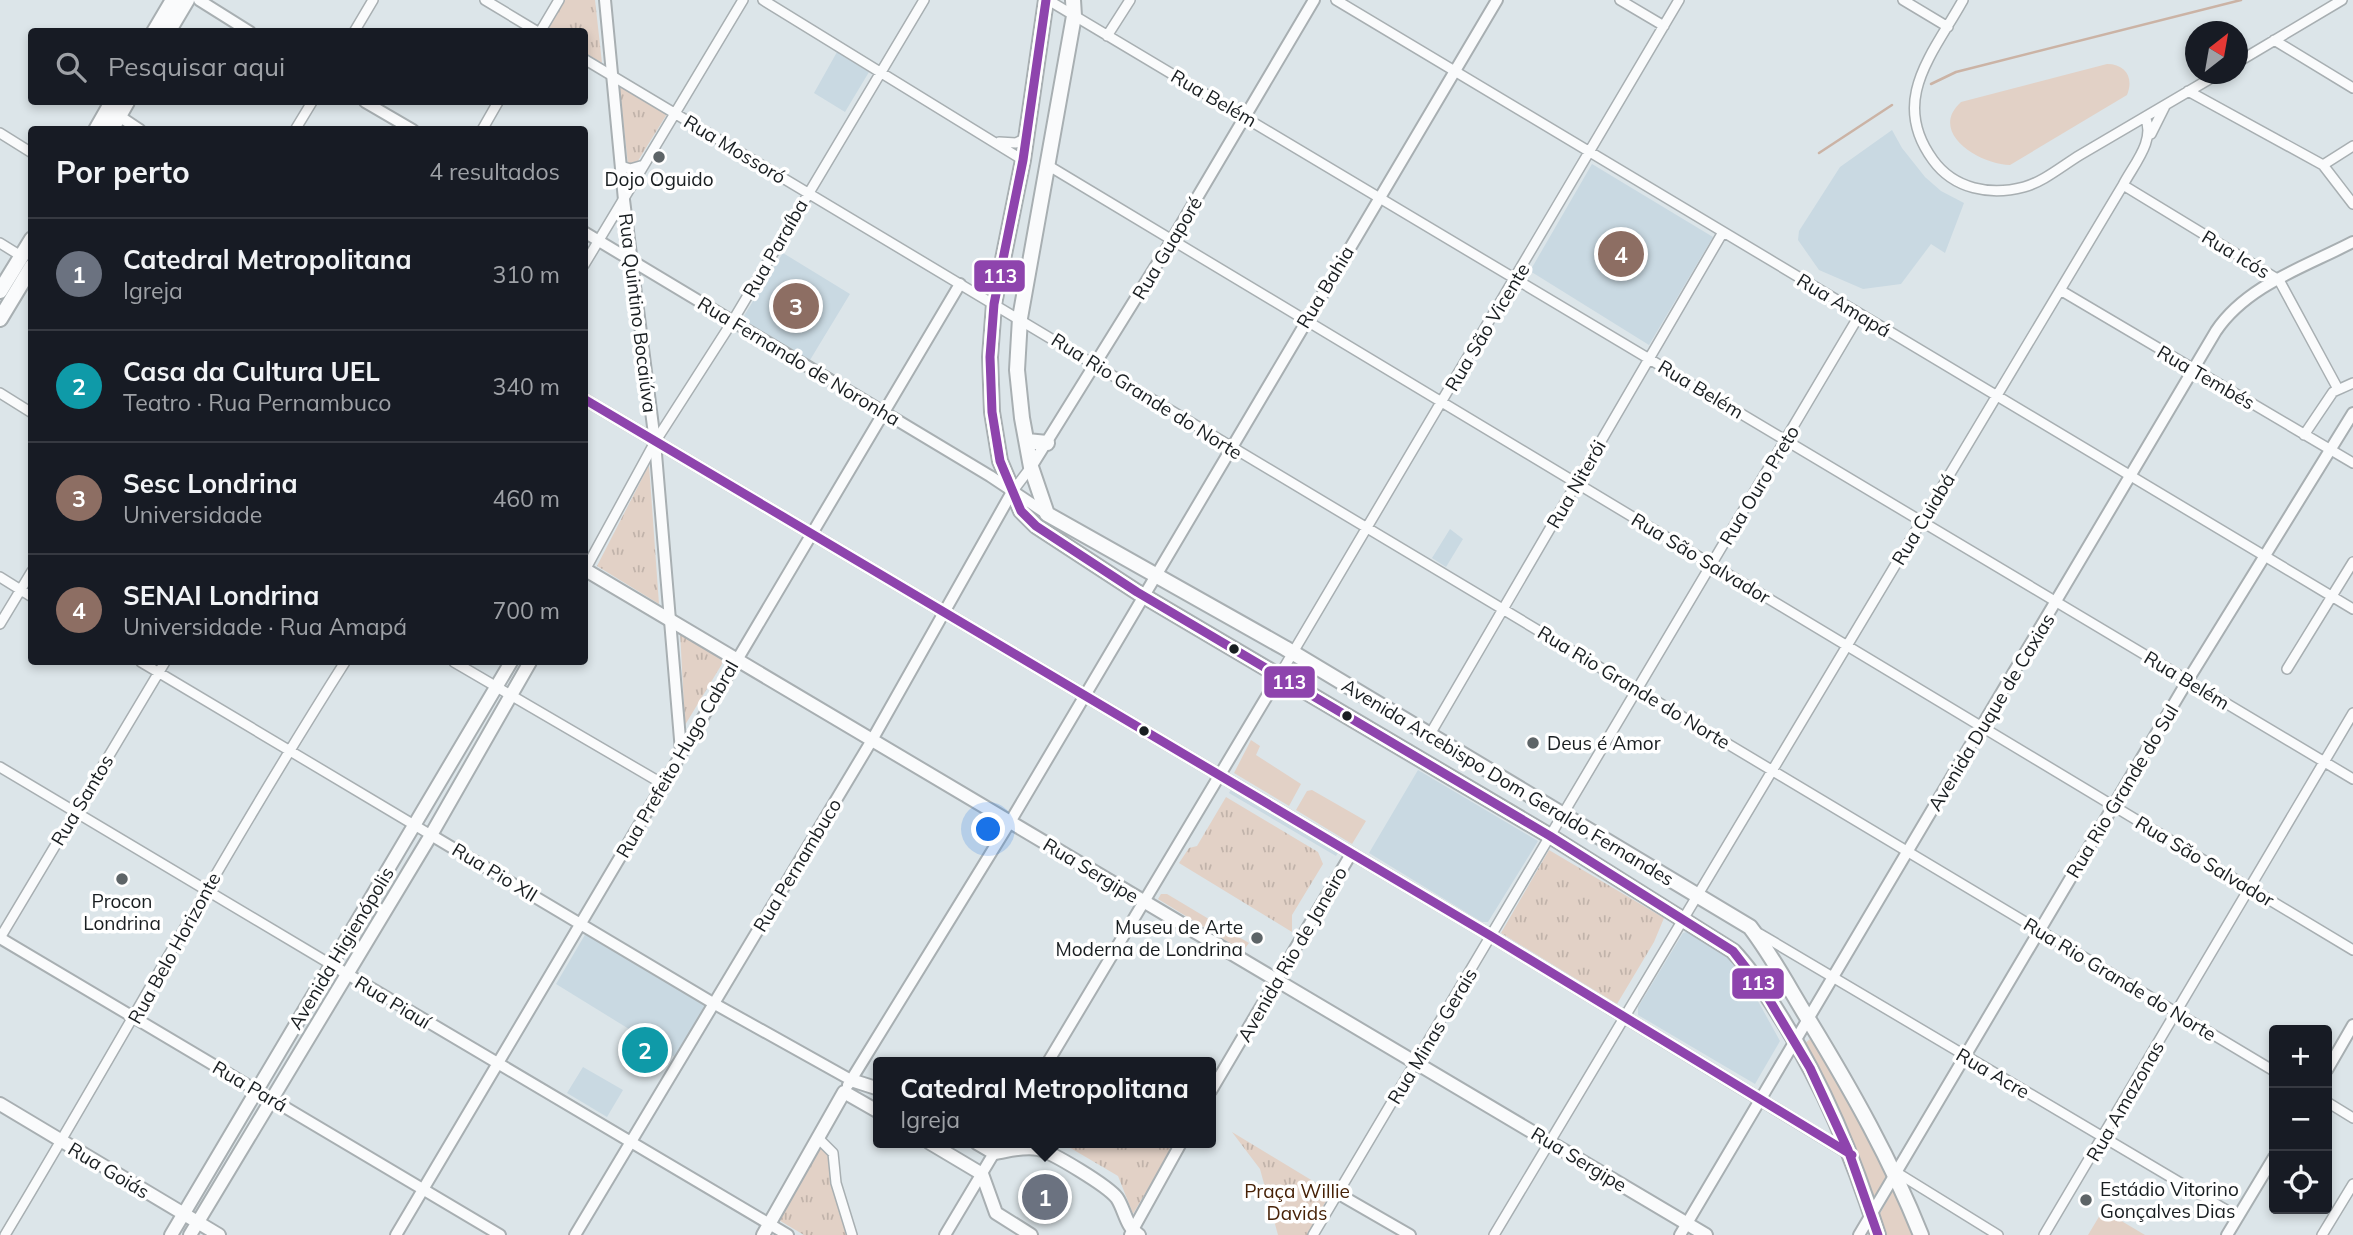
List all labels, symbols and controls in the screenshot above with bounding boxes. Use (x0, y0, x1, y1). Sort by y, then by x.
north arrow (2185, 21, 2248, 84)
search box (28, 28, 588, 105)
icon: search (52, 48, 90, 86)
text: Pesquisar aqui (108, 50, 285, 83)
street label: Rua Belém (1167, 64, 1261, 132)
street label: Rua Mossoró (680, 109, 790, 189)
marker: Dojo Oguido (651, 149, 667, 165)
text: Por perto (56, 153, 190, 191)
text: 4 resultados (429, 157, 560, 186)
place label: Dojo Oguido (604, 167, 714, 191)
street label: Rua Guaporé (1127, 192, 1207, 304)
street label: Rua Paraíba (737, 195, 813, 301)
street label: Rua Quintino Bocaiúva (614, 212, 662, 414)
street label: Rua Icós (2198, 224, 2274, 284)
pin: 4 (1598, 228, 1644, 280)
street label: Rua Bahia (1291, 241, 1359, 333)
text: Catedral Metropolitana (123, 243, 412, 276)
line badge: 113 (973, 259, 1026, 293)
street label: Rua São Vicente (1439, 259, 1535, 395)
text: 1 (72, 260, 86, 289)
text: 310 m (492, 260, 560, 289)
text: 113 (983, 264, 1017, 288)
street label: Rua Amapá (1793, 268, 1895, 342)
text: Igreja (123, 276, 183, 305)
pin: 3 (773, 280, 819, 332)
street label: Rua Fernando de Noronha (693, 291, 905, 431)
street label: Rua Rio Grande do Norte (1047, 327, 1247, 465)
street label: Rua Tembés (2153, 339, 2259, 415)
street label: Rua Belém (1654, 354, 1748, 424)
text: Casa da Cultura UEL (123, 355, 380, 388)
text: 2 (72, 372, 86, 401)
text: 340 m (492, 372, 560, 401)
text: Teatro · Rua Pernambuco (123, 388, 391, 417)
street label: Rua Ouro Preto (1714, 421, 1804, 549)
street label: Rua Niterói (1541, 435, 1611, 533)
text: Sesc Londrina (123, 467, 298, 500)
street label: Rua Cuiabá (1886, 469, 1960, 569)
text: 3 (72, 484, 86, 513)
text: 460 m (492, 484, 560, 513)
text: Universidade (123, 500, 262, 529)
street label: Rua São Salvador (1627, 507, 1775, 609)
text: SENAI Londrina (123, 579, 319, 612)
text: 4 (72, 596, 86, 625)
text: 700 m (492, 596, 560, 625)
street label: Avenida Duque de Caxias (1922, 609, 2060, 815)
text: Universidade · Rua Amapá (123, 612, 407, 641)
street label: Rua Rio Grande do Norte (1533, 620, 1735, 754)
unlabelled marker (1227, 642, 1241, 656)
street label: Rua Belém (2140, 645, 2234, 715)
street label: Rua Prefeito Hugo Cabral (611, 656, 743, 862)
line badge: 113 (1263, 665, 1316, 699)
text: 113 (1272, 670, 1306, 694)
street label: Avenida Arcebispo Dom Geraldo Fernandes (1338, 673, 1678, 891)
street label: Rua Rio Grande do Sul (2061, 700, 2183, 882)
unlabelled marker (1340, 709, 1354, 723)
unlabelled marker (1137, 724, 1151, 738)
place label: Deus é Amor (1547, 731, 1661, 755)
marker: Deus é Amor (1525, 735, 1541, 751)
street label: Rua Santos (46, 750, 118, 850)
street label: Rua Pernambuco (748, 794, 846, 936)
street label: Rua São Salvador (2131, 810, 2279, 912)
your location (971, 812, 1005, 846)
street label: Rua Sergipe (1039, 832, 1143, 908)
street label: Rua Pio XII (448, 837, 542, 907)
street label: Avenida Higienópolis (283, 862, 399, 1034)
street label: Avenida Rio de Janeiro (1232, 862, 1352, 1046)
street label: Rua Belo Horizonte (122, 868, 226, 1028)
marker: Procon Londrina (114, 871, 130, 887)
place label: Procon Londrina (83, 889, 161, 935)
street label: Rua Rio Grande do Norte (2019, 912, 2221, 1046)
place label: Museu de Arte Moderna de Londrina (1055, 915, 1243, 961)
marker: Museu de Arte Moderna de Londrina (1249, 930, 1265, 946)
street label: Rua Minas Gerais (1382, 964, 1482, 1108)
line badge: 113 (1731, 967, 1785, 1000)
street label: Rua Piauí (351, 970, 437, 1035)
text: 113 (1741, 971, 1775, 995)
pin: 2 (622, 1024, 668, 1076)
map controls (2269, 1025, 2332, 1214)
button: + (2269, 1025, 2332, 1088)
street label: Rua Amazonas (2081, 1037, 2169, 1165)
street label: Rua Acre (1952, 1042, 2034, 1104)
street label: Rua Pará (208, 1055, 292, 1117)
popup (873, 1057, 1216, 1148)
text: Catedral Metropolitana (900, 1072, 1189, 1105)
button: − (2269, 1088, 2332, 1151)
text: Igreja (900, 1105, 960, 1134)
street label: Rua Sergipe (1527, 1121, 1631, 1197)
street label: Rua Goiás (64, 1136, 154, 1204)
button: locate (2269, 1151, 2332, 1214)
pin: 1 (1022, 1171, 1068, 1223)
place label: Estádio Vitorino Gonçalves Dias (2100, 1177, 2239, 1223)
park label: Praça Willie Davids (1244, 1179, 1350, 1225)
marker: Estádio Vitorino Gonçalves Dias (2078, 1192, 2094, 1208)

